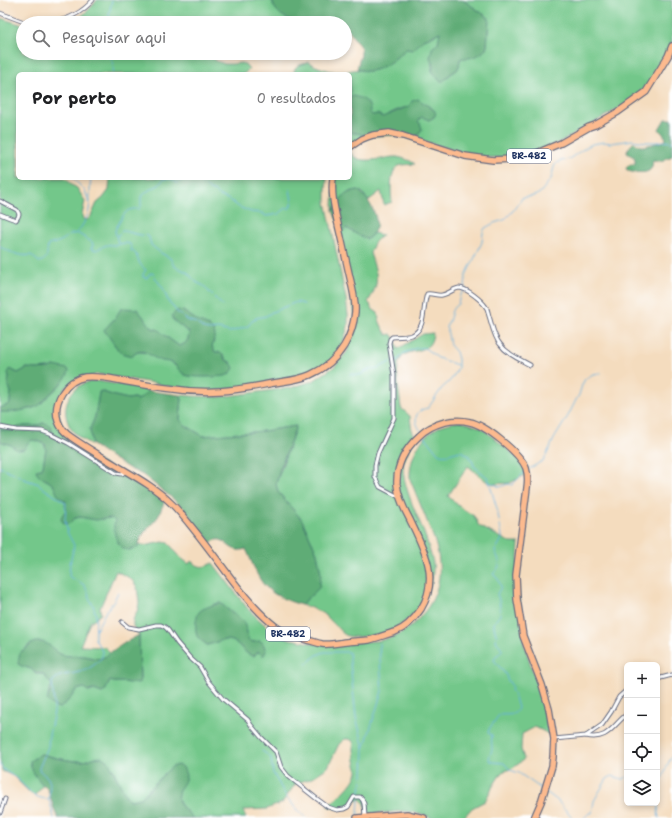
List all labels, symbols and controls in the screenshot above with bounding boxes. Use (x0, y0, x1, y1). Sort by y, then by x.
search box (16, 16, 352, 60)
icon: search (30, 27, 52, 49)
text: Pesquisar aqui (62, 28, 166, 48)
text: Por perto (32, 87, 117, 109)
text: 0 resultados (257, 90, 336, 107)
road number: BR-482 (507, 149, 551, 163)
road number: BR-482 (266, 627, 310, 641)
map controls (624, 662, 660, 806)
button: + (624, 662, 660, 698)
button: − (624, 698, 660, 734)
button: locate (624, 734, 660, 770)
button: layers (624, 770, 660, 806)

